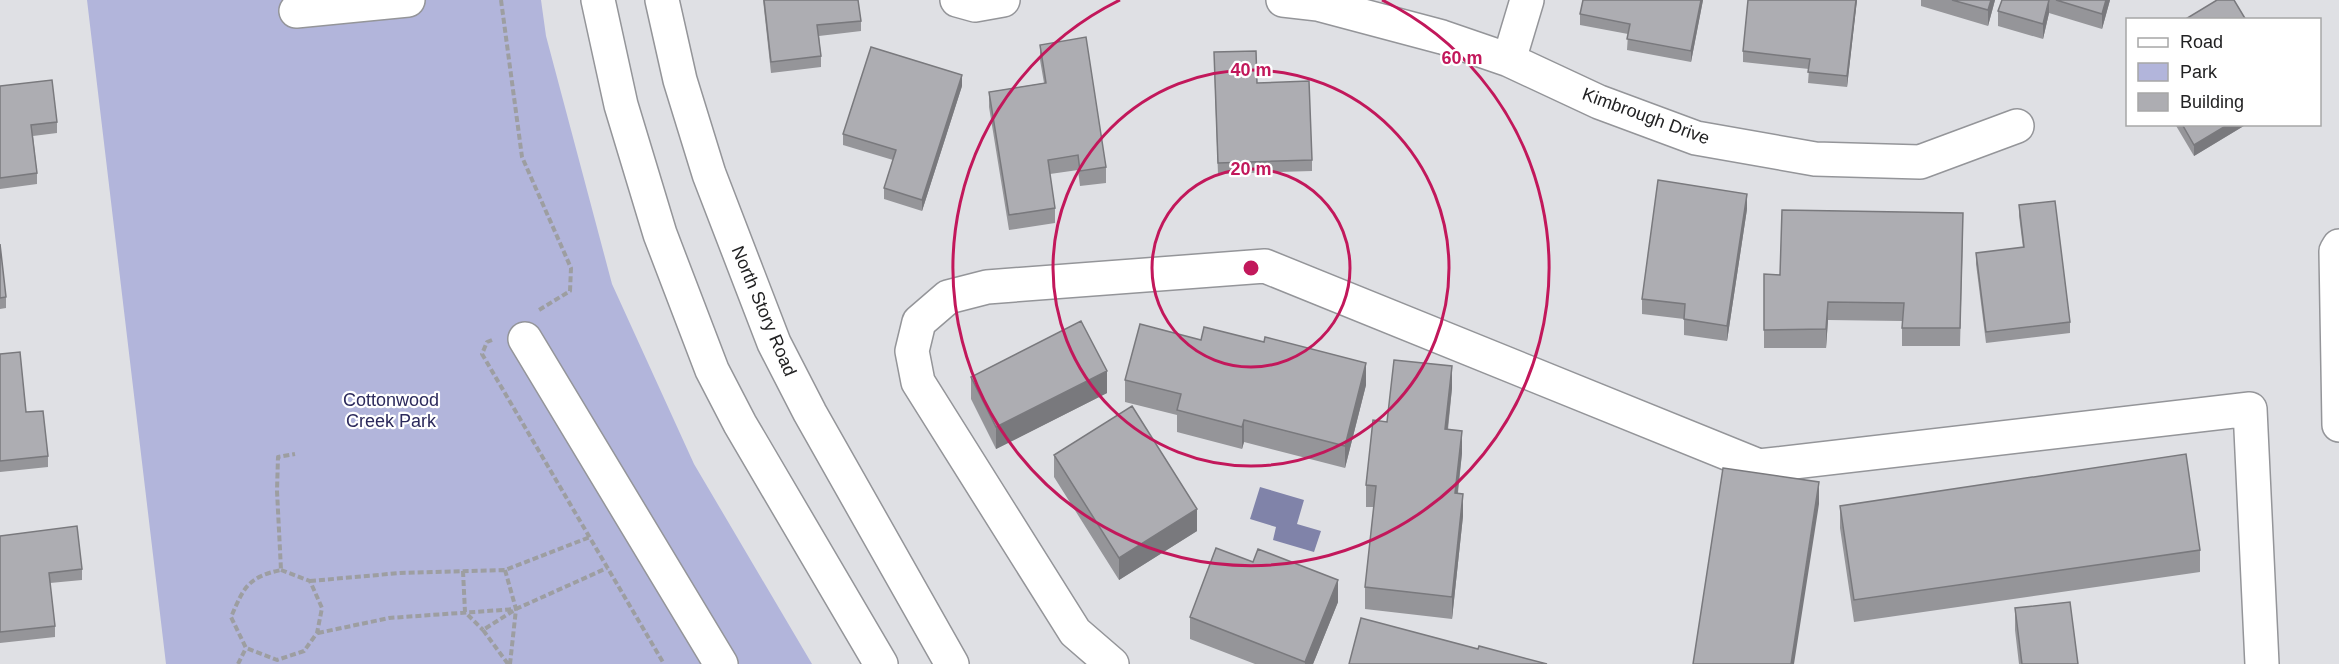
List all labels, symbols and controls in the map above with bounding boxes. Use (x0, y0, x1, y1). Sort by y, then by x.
legend (2126, 18, 2321, 126)
text: Road (2180, 32, 2223, 52)
text: 60 m (1441, 48, 1483, 68)
text: 40 m (1230, 60, 1272, 80)
text: Park (2180, 62, 2218, 82)
street label: Kimbrough Drive (1580, 84, 1712, 148)
text: Building (2180, 92, 2244, 112)
text: 20 m (1230, 159, 1272, 179)
street label: North Story Road (728, 243, 800, 379)
centre of rings (1241, 258, 1261, 278)
park label: Cottonwood Creek Park (343, 390, 439, 431)

